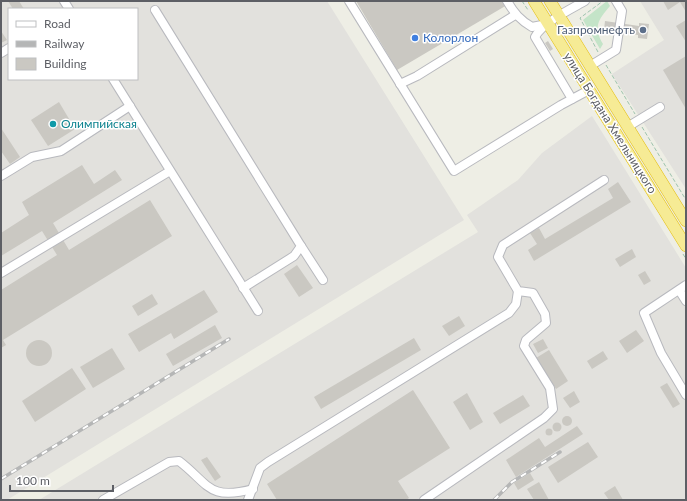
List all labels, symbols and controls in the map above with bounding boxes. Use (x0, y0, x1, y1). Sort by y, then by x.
legend (8, 8, 138, 80)
text: Road (44, 16, 71, 31)
place label: Газпромнефть (557, 22, 635, 37)
marker: Газпромнефть (638, 25, 648, 35)
place label: Колорлон (423, 30, 478, 45)
marker: Колорлон (410, 33, 420, 43)
text: Railway (44, 36, 85, 51)
street label: улица Богдана Хмельницкого (561, 49, 660, 196)
text: Building (44, 56, 87, 71)
place label: Олимпийская (61, 116, 137, 131)
marker: Олимпийская (48, 119, 58, 129)
scale bar (10, 467, 113, 493)
text: 100 m (16, 473, 50, 488)

